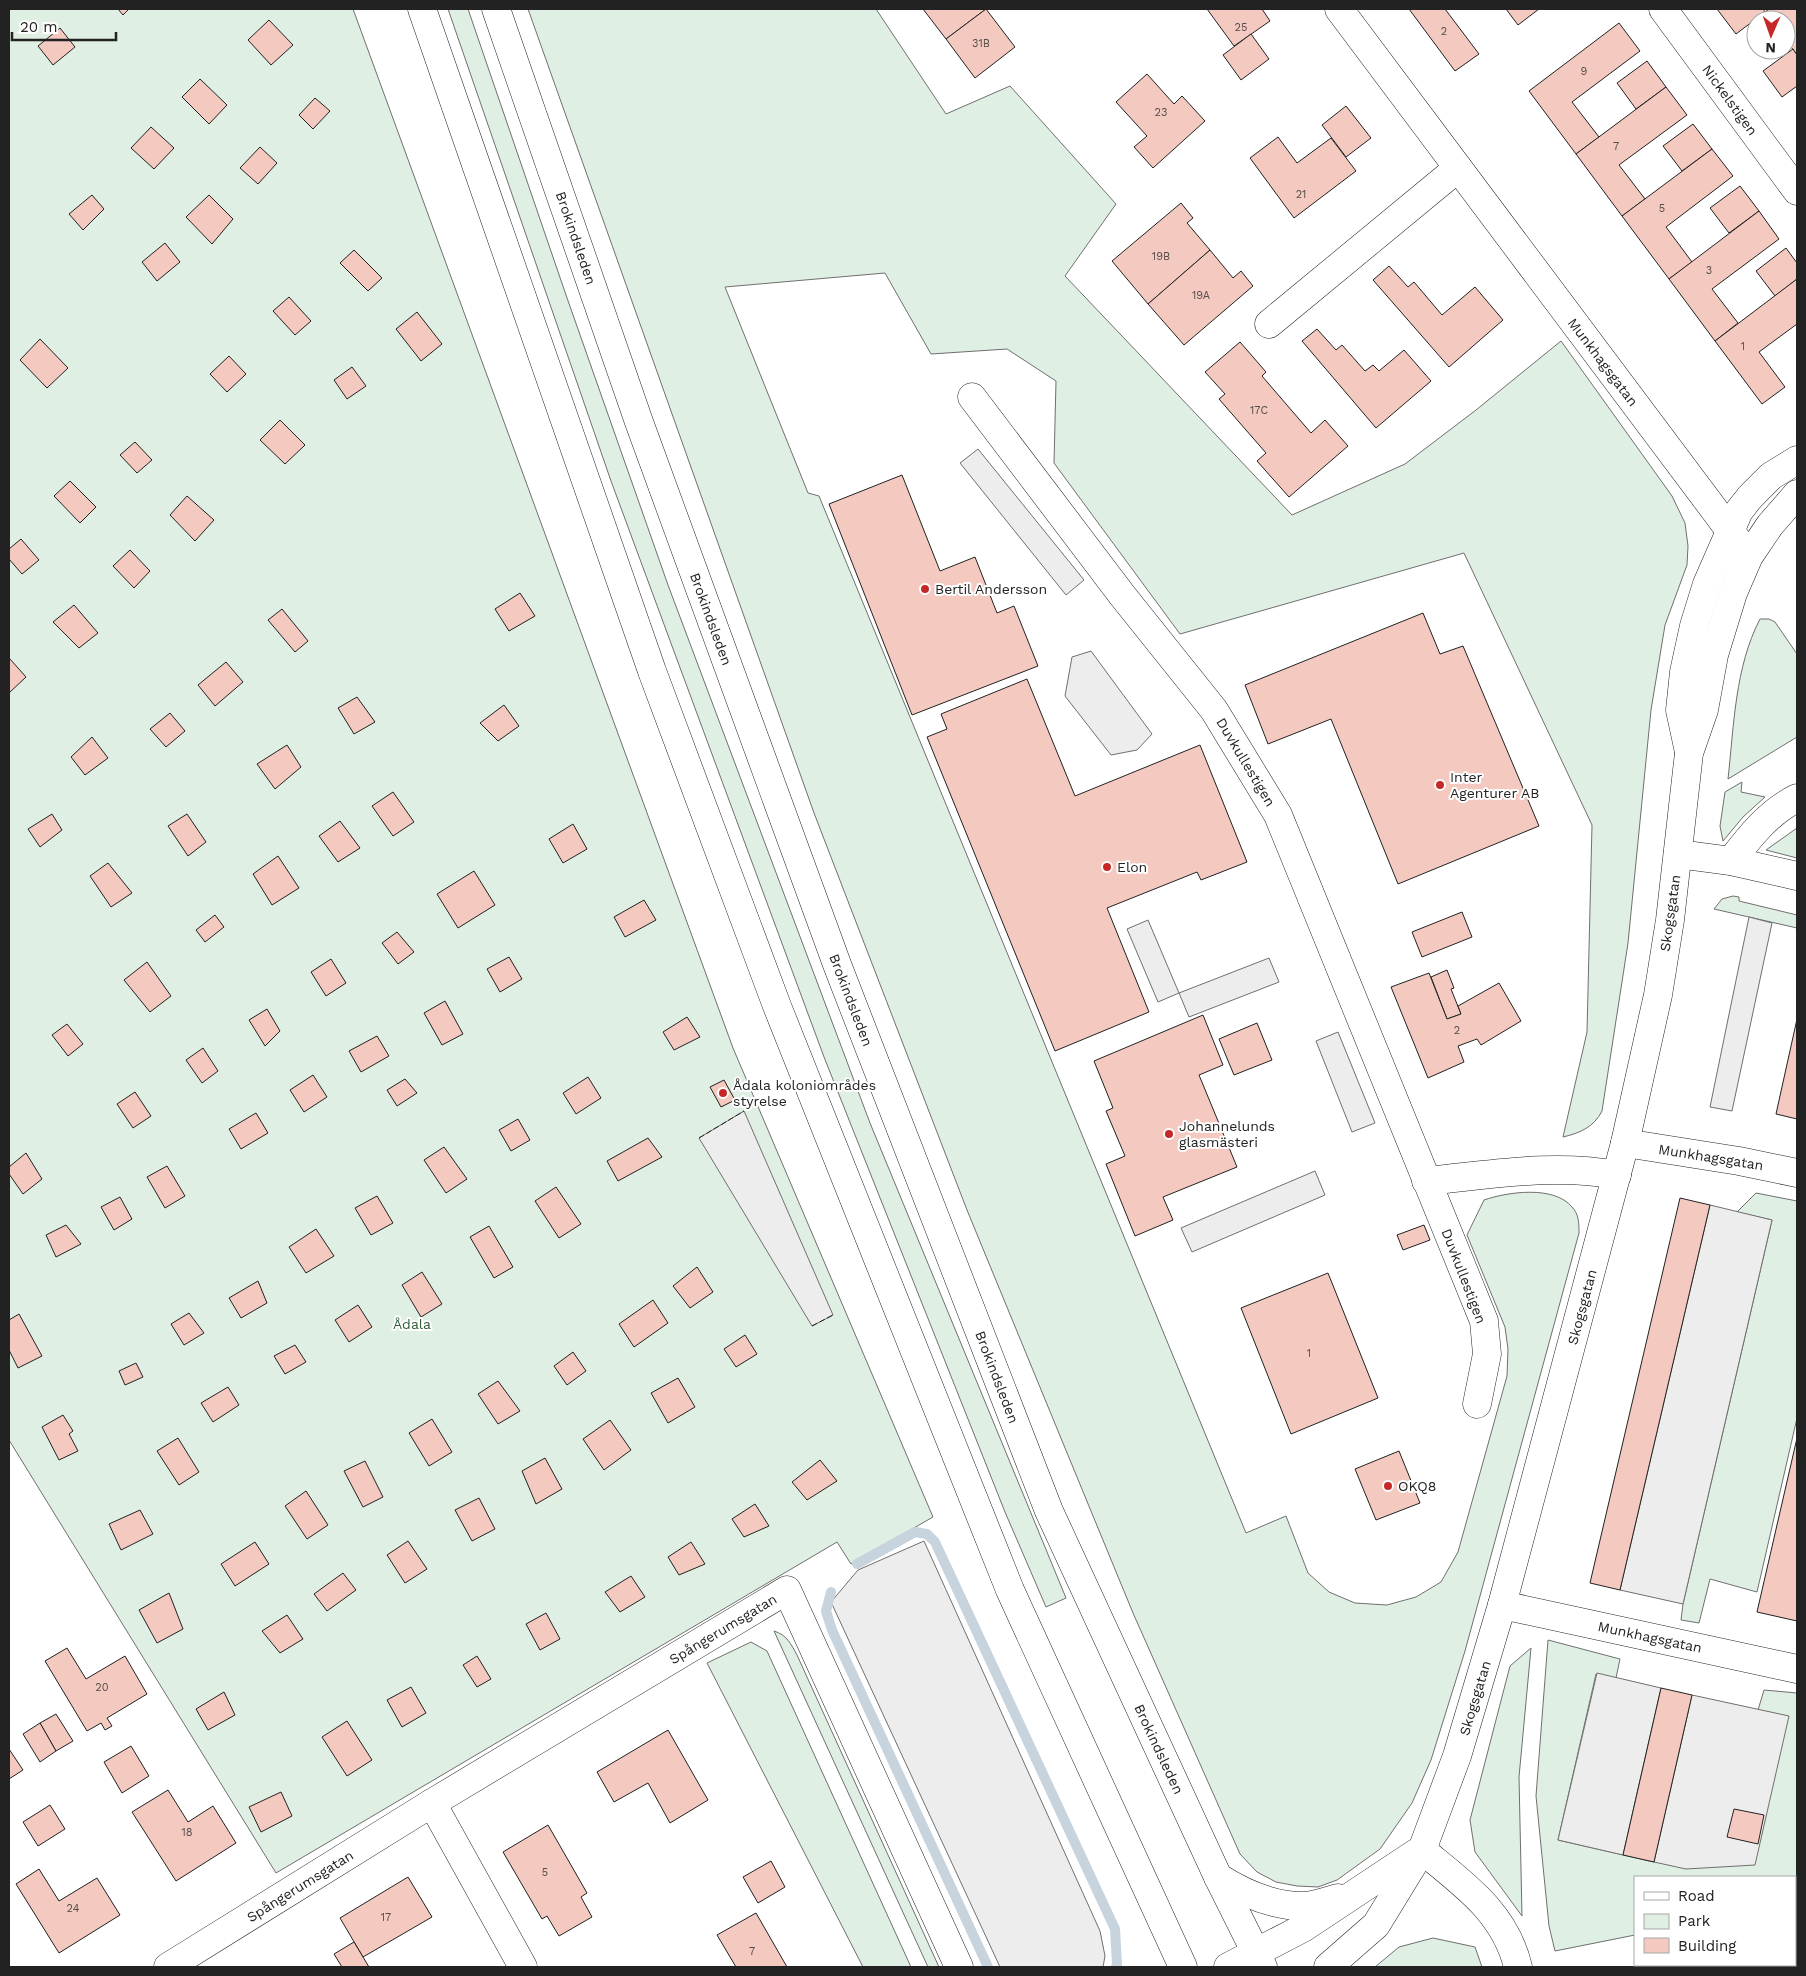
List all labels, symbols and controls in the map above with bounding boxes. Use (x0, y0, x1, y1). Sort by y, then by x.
scale bar (12, 10, 116, 42)
north arrow (1746, 10, 1796, 60)
text: 20 m (20, 18, 58, 36)
house number: 25 (1235, 21, 1247, 34)
house number: 2 (1441, 25, 1447, 38)
house number: 31B (972, 37, 990, 50)
text: N (1765, 40, 1776, 56)
street label: Nickelstigen (1699, 62, 1761, 138)
house number: 9 (1581, 65, 1588, 78)
house number: 23 (1155, 106, 1167, 119)
house number: 7 (1613, 140, 1619, 153)
house number: 21 (1296, 188, 1306, 201)
street label: Brokindsleden (553, 189, 599, 287)
house number: 5 (1659, 202, 1665, 215)
house number: 19B (1152, 250, 1170, 263)
house number: 3 (1706, 264, 1712, 277)
house number: 19A (1192, 289, 1210, 302)
street label: Munkhagsgatan (1565, 315, 1641, 409)
house number: 1 (1741, 340, 1745, 353)
house number: 17C (1250, 404, 1268, 417)
street label: Brokindsleden (687, 570, 735, 668)
place label: Bertil Andersson (935, 581, 1047, 597)
marker: Bertil Andersson (919, 583, 931, 595)
street label: Duvkullestigen (1213, 715, 1279, 809)
place label: Inter Agenturer AB (1450, 769, 1539, 801)
marker: Inter Agenturer AB (1434, 779, 1446, 791)
place label: Elon (1117, 859, 1147, 875)
marker: Elon (1101, 861, 1113, 873)
street label: Skogsgatan (1657, 874, 1683, 952)
street label: Brokindsleden (826, 952, 876, 1048)
house number: 2 (1454, 1024, 1460, 1037)
place label: Ådala koloniområdes styrelse (733, 1077, 876, 1109)
marker: Ådala koloniområdes styrelse (717, 1087, 729, 1099)
place label: Johannelunds glasmästeri (1179, 1118, 1275, 1150)
marker: Johannelunds glasmästeri (1163, 1128, 1175, 1140)
street label: Munkhagsgatan (1657, 1141, 1765, 1173)
street label: Duvkullestigen (1439, 1226, 1489, 1326)
street label: Skogsgatan (1564, 1268, 1600, 1346)
park label: Ådala (393, 1316, 431, 1332)
street label: Brokindsleden (972, 1329, 1022, 1425)
house number: 1 (1307, 1347, 1311, 1360)
place label: OKQ8 (1398, 1478, 1436, 1494)
marker: OKQ8 (1382, 1480, 1394, 1492)
street label: Spångerumsgatan (666, 1591, 780, 1667)
street label: Munkhagsgatan (1596, 1618, 1704, 1656)
street label: Skogsgatan (1456, 1659, 1494, 1737)
house number: 20 (95, 1681, 109, 1694)
street label: Brokindsleden (1131, 1701, 1187, 1797)
house number: 18 (181, 1826, 193, 1839)
street label: Spångerumsgatan (244, 1847, 356, 1925)
house number: 5 (542, 1866, 548, 1879)
legend (1634, 1876, 1796, 1966)
text: Road (1678, 1887, 1715, 1905)
house number: 24 (67, 1902, 80, 1915)
house number: 17 (381, 1911, 391, 1924)
text: Park (1678, 1912, 1711, 1930)
text: Building (1678, 1937, 1736, 1955)
house number: 7 (749, 1945, 755, 1958)

